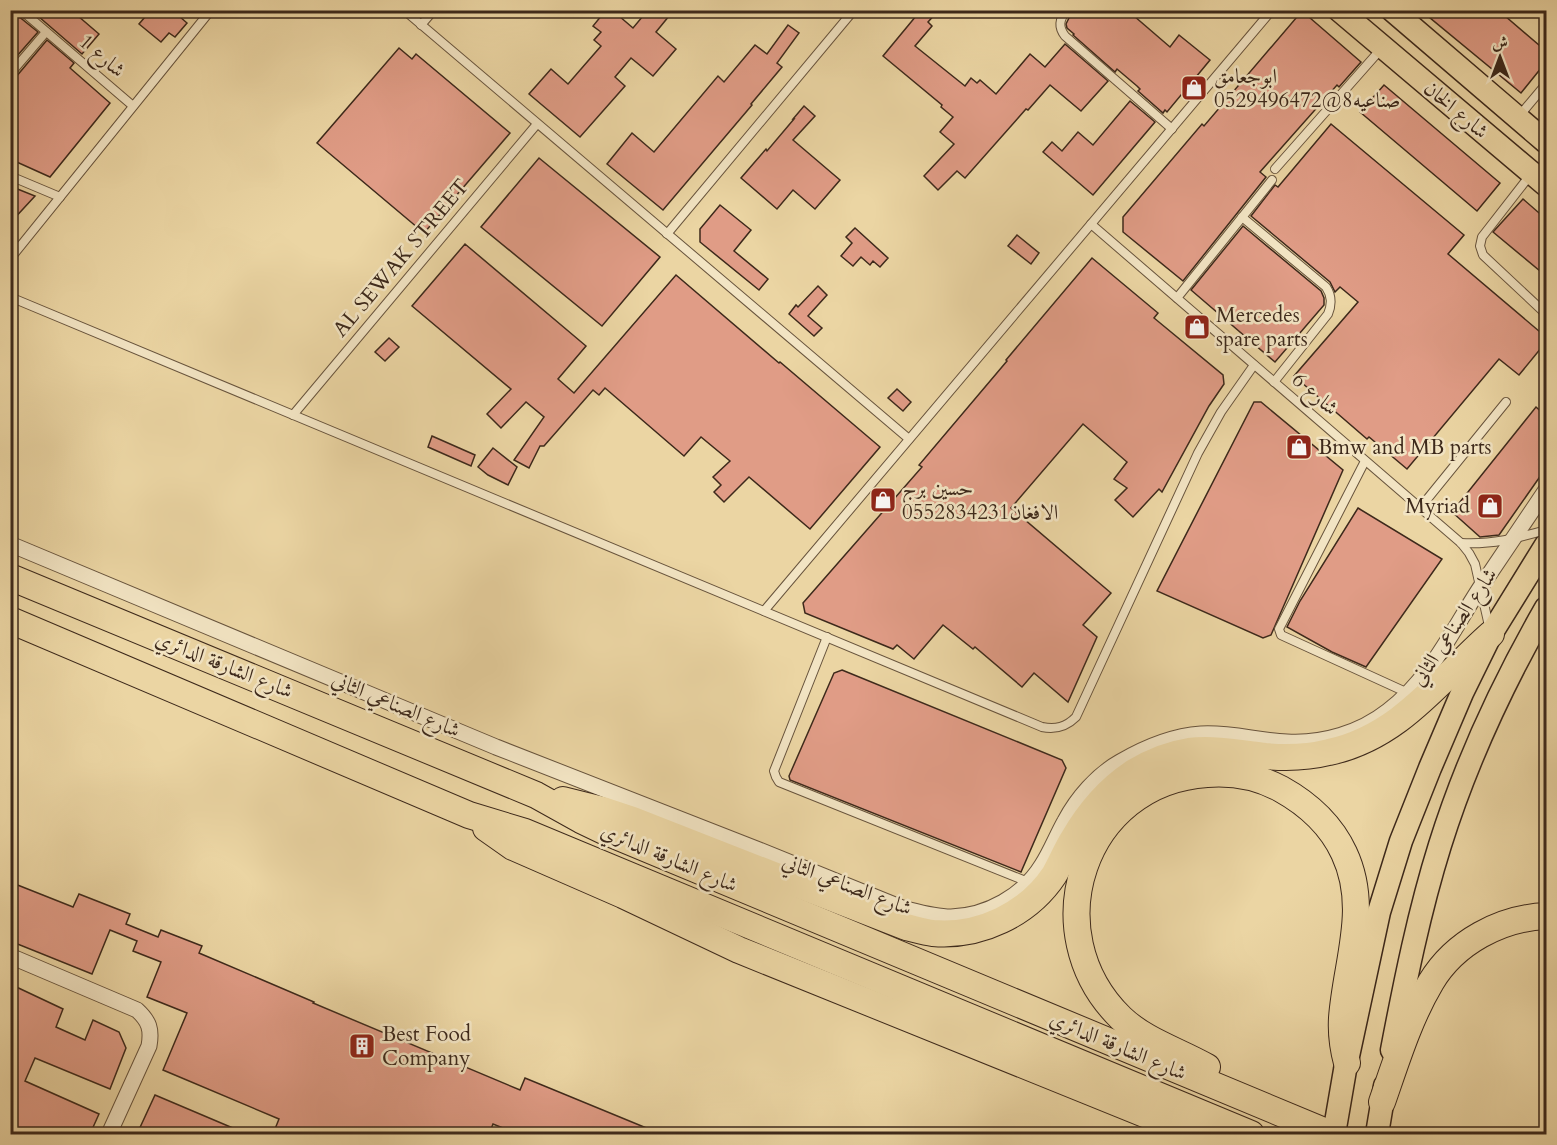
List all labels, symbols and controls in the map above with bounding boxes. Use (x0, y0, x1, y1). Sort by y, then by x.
north arrow (1470, 27, 1530, 87)
street label: شارع 1 (71, 28, 131, 87)
text: ش (1492, 32, 1508, 54)
place label: ابوجعامق صناعيه8@0529496472 (1214, 62, 1400, 115)
shop icon: ابوجعامق صناعيه8@0529496472 (1179, 73, 1209, 103)
street label: شارع الخان (1415, 74, 1495, 148)
street label: AL SEWAK STREET (326, 173, 476, 343)
place label: Mercedes spare parts (1216, 301, 1308, 354)
shop icon: Mercedes spare parts (1182, 312, 1212, 342)
street label: شارع 6 (1284, 366, 1344, 425)
shop icon: Bmw and MB parts (1284, 432, 1314, 462)
place label: Bmw and MB parts (1318, 433, 1492, 462)
place label: حسين برج الافغان0552834231 (902, 474, 1058, 527)
shop icon: حسين برج الافغان0552834231 (868, 485, 898, 515)
shop icon: Myriad (1475, 491, 1505, 521)
place label: Myriad (1405, 492, 1470, 521)
street label: شارع الصناعي الثاني (1404, 562, 1507, 694)
street label: شارع الشارقة الدائري (150, 624, 297, 709)
street label: شارع الصناعي الثاني (326, 665, 465, 748)
street label: شارع الشارقة الدائري (595, 816, 742, 903)
street label: شارع الصناعي الثاني (777, 847, 916, 926)
street label: شارع الشارقة الدائري (1044, 1004, 1191, 1091)
place label: Best Food Company (382, 1020, 471, 1073)
building icon: Best Food Company (347, 1031, 377, 1061)

